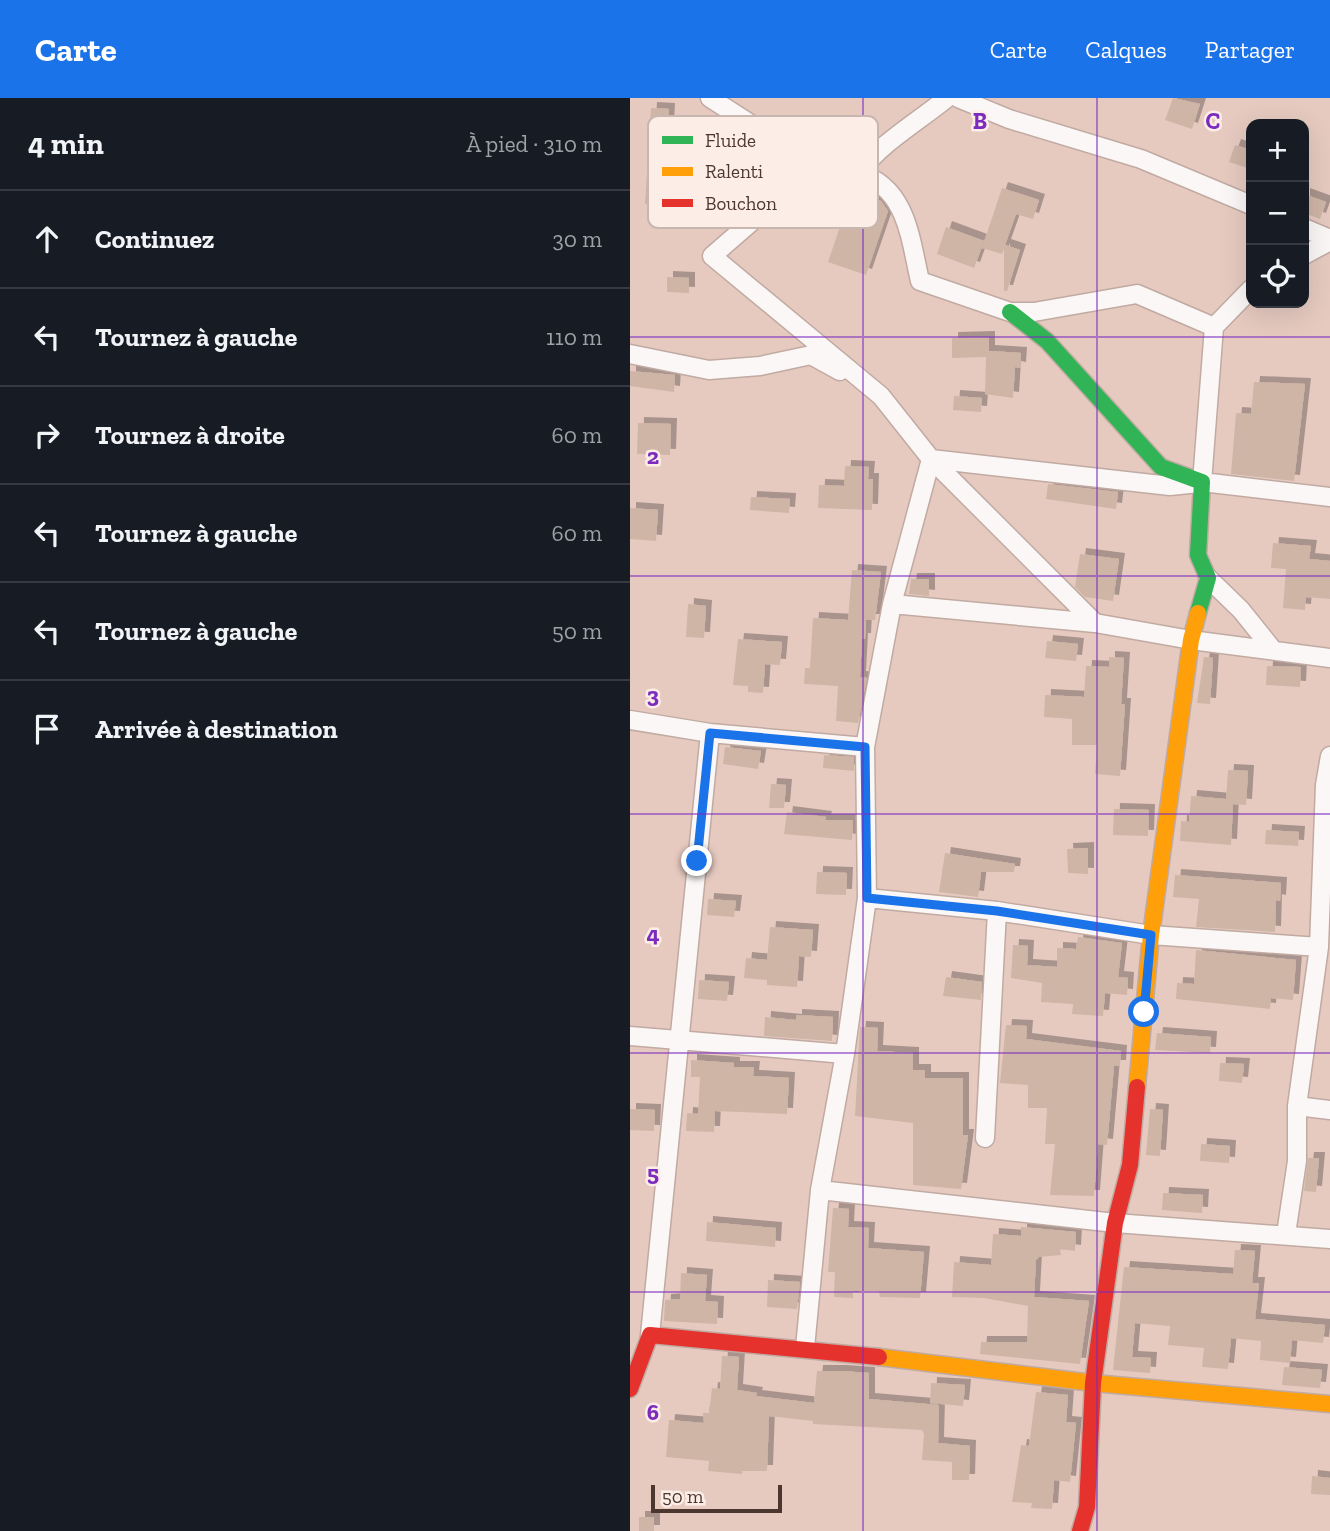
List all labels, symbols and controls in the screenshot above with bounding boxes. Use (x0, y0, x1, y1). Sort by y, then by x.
text: Carte (35, 30, 117, 69)
text: Carte (990, 35, 1047, 64)
text: Calques (1085, 35, 1167, 64)
text: Partager (1205, 35, 1295, 64)
text: B (973, 107, 987, 135)
text: C (1206, 107, 1220, 135)
legend (648, 116, 878, 228)
map controls (1246, 119, 1309, 308)
button: + (1246, 119, 1309, 182)
text: 4 min (28, 126, 104, 162)
text: Fluide (705, 129, 756, 152)
text: À pied · 310 m (466, 130, 602, 158)
text: Ralenti (705, 160, 763, 183)
button: − (1246, 182, 1309, 245)
text: Bouchon (705, 192, 777, 215)
icon: ahead (28, 220, 66, 258)
text: Continuez (95, 223, 214, 255)
text: 30 m (552, 225, 602, 253)
button: locate (1246, 245, 1309, 308)
icon: left (28, 318, 66, 356)
text: Tournez à gauche (95, 321, 297, 353)
text: 110 m (546, 323, 602, 351)
icon: right (28, 416, 66, 454)
text: Tournez à droite (95, 419, 285, 451)
text: 60 m (551, 421, 602, 449)
text: 2 (647, 442, 659, 470)
icon: left (28, 514, 66, 552)
text: Tournez à gauche (95, 517, 297, 549)
text: 60 m (551, 519, 602, 547)
icon: left (28, 612, 66, 650)
text: Tournez à gauche (95, 615, 297, 647)
text: 50 m (552, 617, 602, 645)
text: 3 (647, 681, 659, 709)
icon: arrive (28, 710, 66, 748)
text: Arrivée à destination (95, 713, 338, 745)
route end (681, 845, 712, 876)
text: 4 (646, 920, 660, 948)
route start (1128, 996, 1159, 1027)
text: 5 (647, 1159, 659, 1187)
text: 6 (647, 1398, 659, 1426)
scale bar (651, 1482, 782, 1514)
text: 50 m (662, 1485, 703, 1508)

